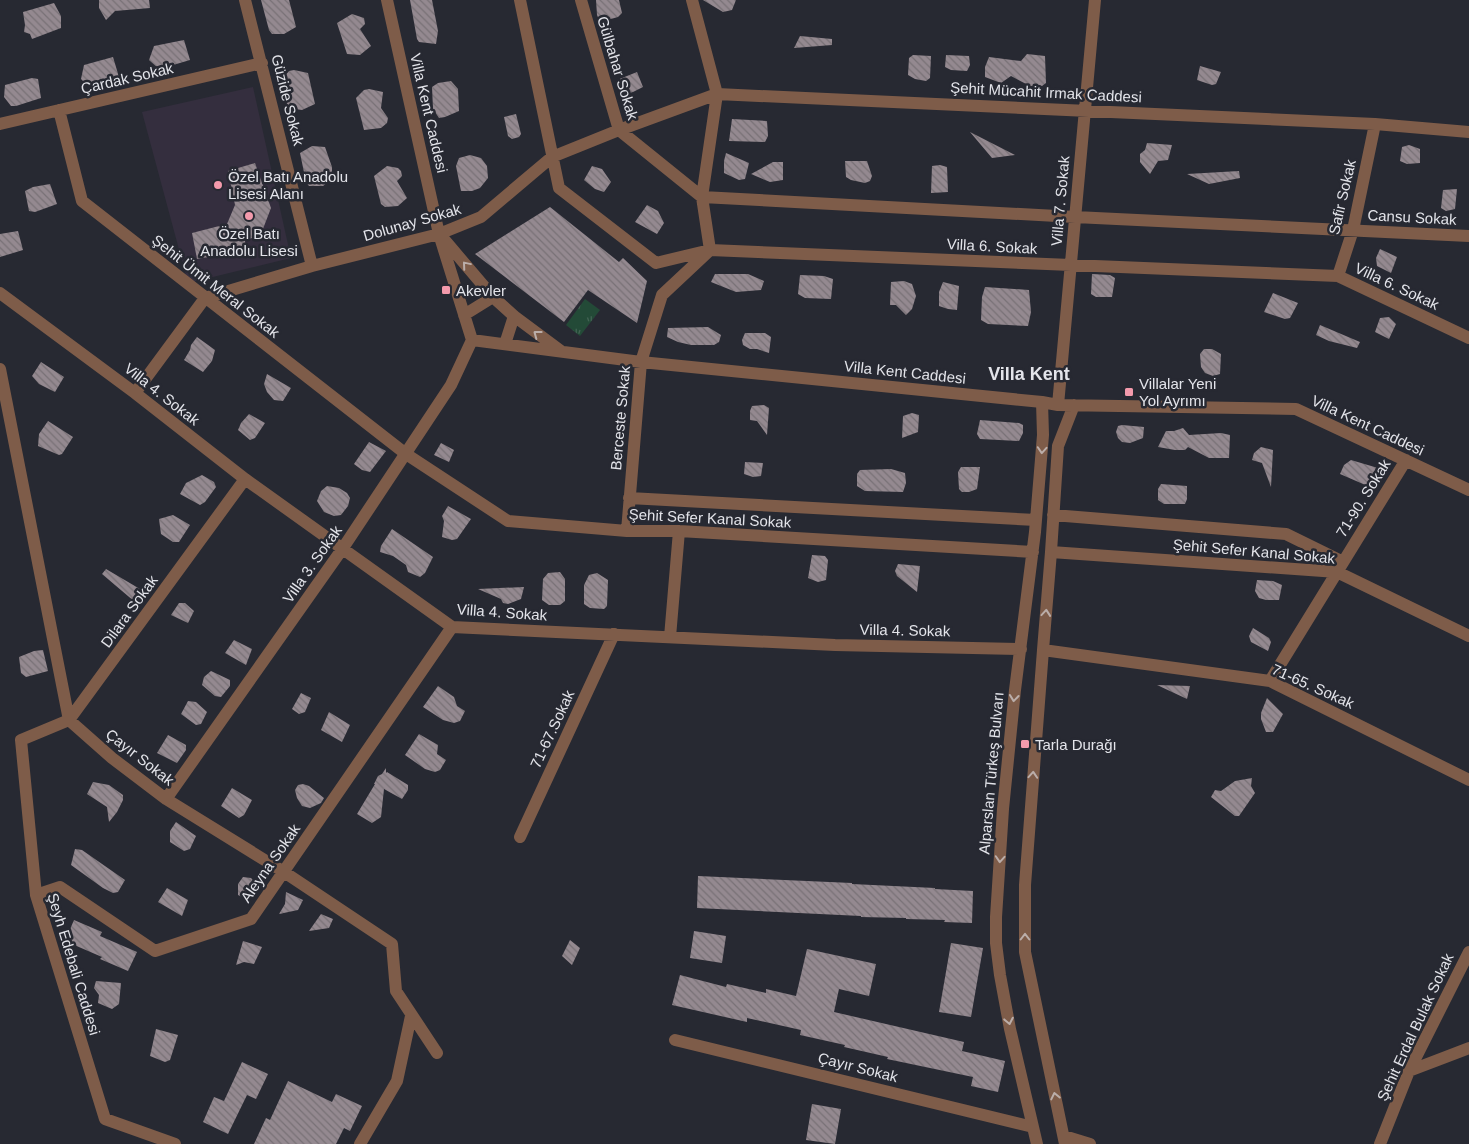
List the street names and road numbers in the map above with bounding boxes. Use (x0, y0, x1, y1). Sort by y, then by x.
street label: Gülbahar Sokak (594, 14, 642, 122)
street label: Villa Kent Caddesi (407, 51, 451, 175)
street label: Güzide Sokak (268, 53, 308, 148)
street label: Çardak Sokak (79, 59, 175, 97)
street label: Şehit Mücahit Irmak Caddesi (950, 78, 1142, 106)
street label: Villa 7. Sokak (1048, 155, 1072, 247)
street label: Safir Sokak (1325, 157, 1359, 236)
street label: Dolunay Sokak (361, 200, 463, 244)
street label: Cansu Sokak (1367, 206, 1457, 228)
street label: Şehit Ümit Meral Sokak (149, 231, 283, 341)
street label: Villa 6. Sokak (946, 235, 1038, 257)
street label: Villa 6. Sokak (1352, 259, 1442, 313)
street label: Villa Kent Caddesi (843, 357, 967, 387)
street label: Villa 4. Sokak (121, 359, 203, 429)
street label: Berceste Sokak (607, 364, 633, 471)
street label: Villa Kent Caddesi (1309, 391, 1427, 459)
street label: 71-90. Sokak (1332, 456, 1394, 540)
street label: Şehit Sefer Kanal Sokak (628, 505, 792, 531)
street label: Villa 3. Sokak (279, 522, 345, 606)
street label: Şehit Sefer Kanal Sokak (1172, 535, 1336, 567)
street label: Dilara Sokak (97, 571, 161, 650)
street label: Villa 4. Sokak (456, 600, 548, 624)
street label: Villa 4. Sokak (860, 621, 951, 639)
street label: 71-65. Sokak (1269, 660, 1357, 712)
street label: 71-67.Sokak (526, 687, 578, 771)
street label: Alparslan Türkeş Bulvarı (975, 691, 1007, 855)
street label: Çayır Sokak (103, 725, 178, 789)
street label: Aleyna Sokak (237, 820, 304, 905)
street label: Şeyh Edebali Caddesi (44, 891, 104, 1037)
street label: Şehit Erdal Bulak Sokak (1373, 950, 1457, 1104)
street label: Çayır Sokak (816, 1049, 900, 1085)

